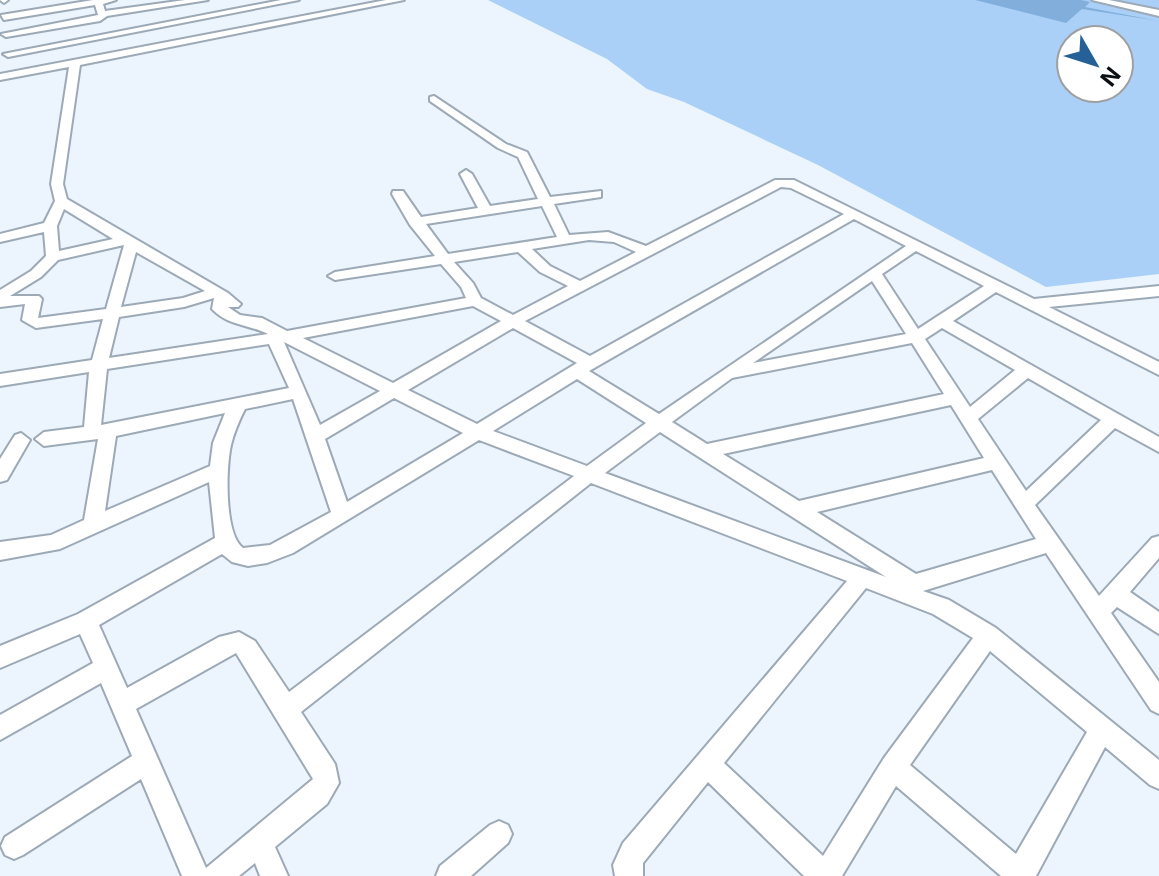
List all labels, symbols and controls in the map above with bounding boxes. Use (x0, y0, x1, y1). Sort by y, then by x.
north arrow (1055, 24, 1135, 104)
text: N (1095, 62, 1126, 91)

